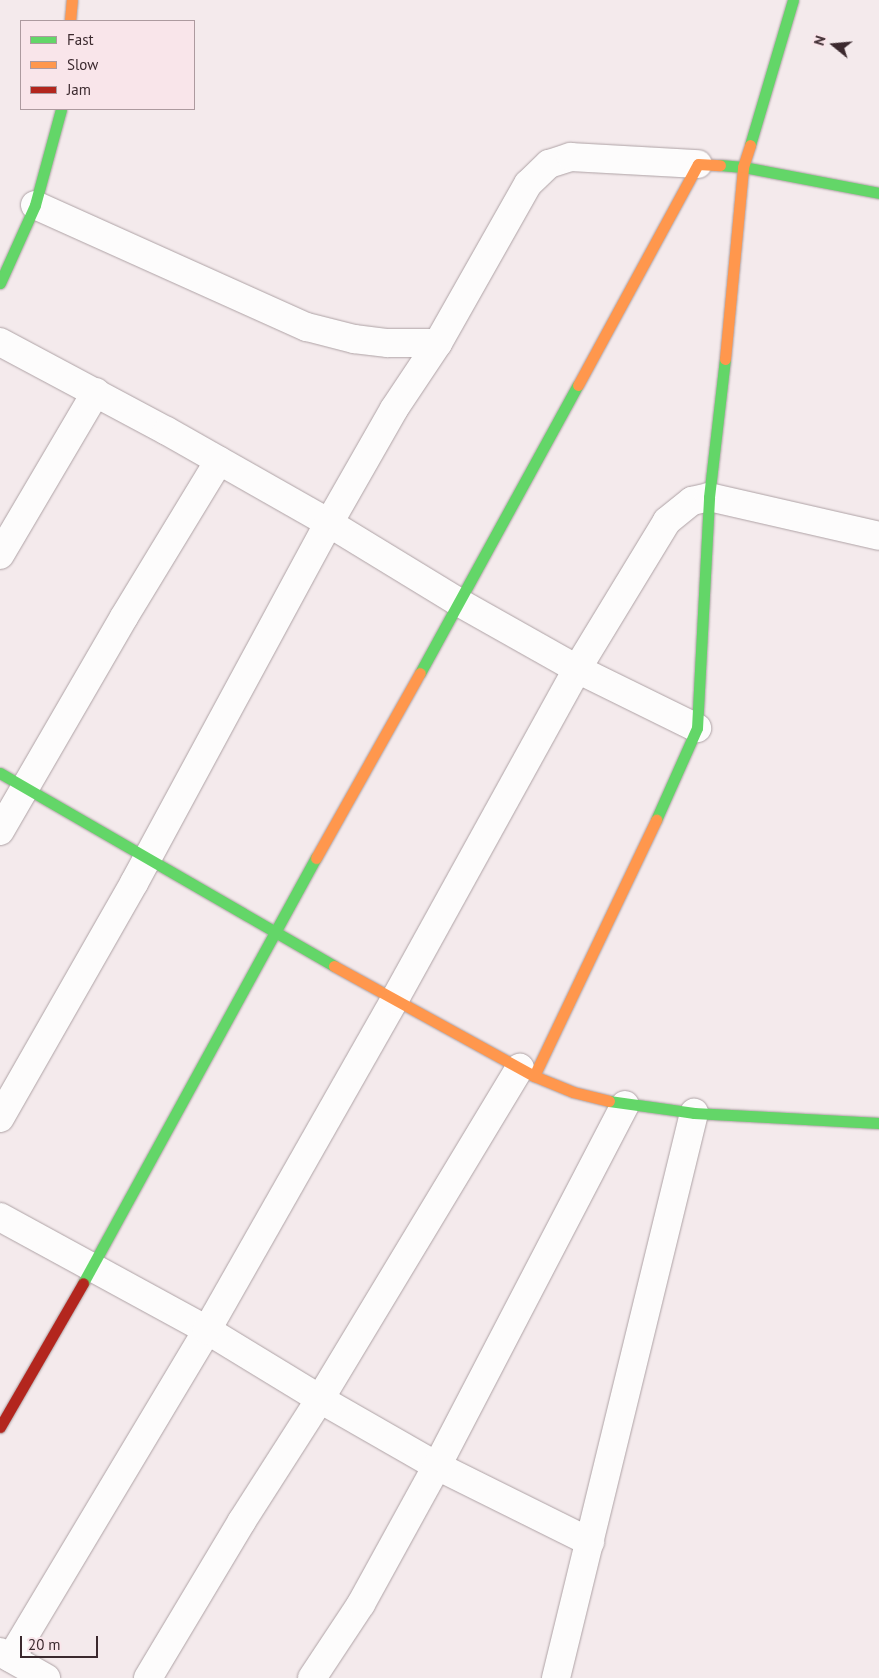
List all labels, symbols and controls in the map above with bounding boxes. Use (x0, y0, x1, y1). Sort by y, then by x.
legend (20, 20, 195, 110)
north arrow (809, 20, 859, 70)
text: Fast (67, 30, 94, 49)
text: N (810, 34, 830, 48)
text: Slow (67, 55, 98, 74)
text: Jam (67, 80, 91, 99)
scale bar (22, 1626, 100, 1658)
text: 20 m (28, 1635, 61, 1654)

